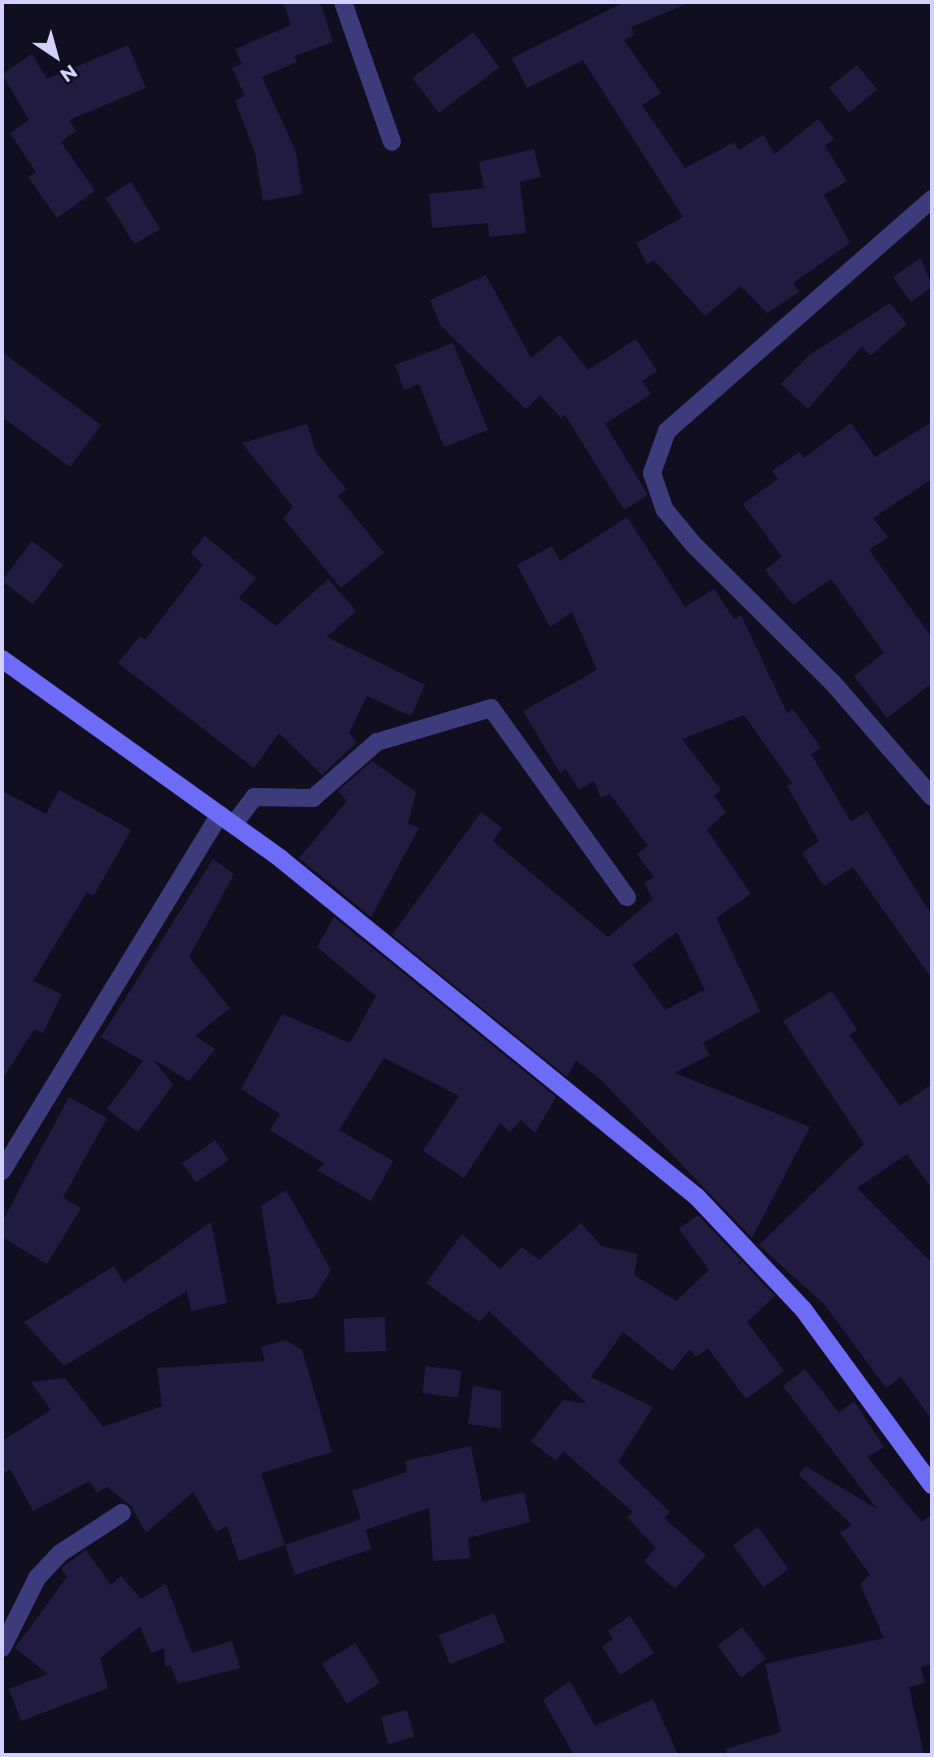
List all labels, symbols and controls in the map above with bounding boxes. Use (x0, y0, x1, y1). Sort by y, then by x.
north arrow (21, 21, 91, 91)
text: N (56, 60, 82, 87)

